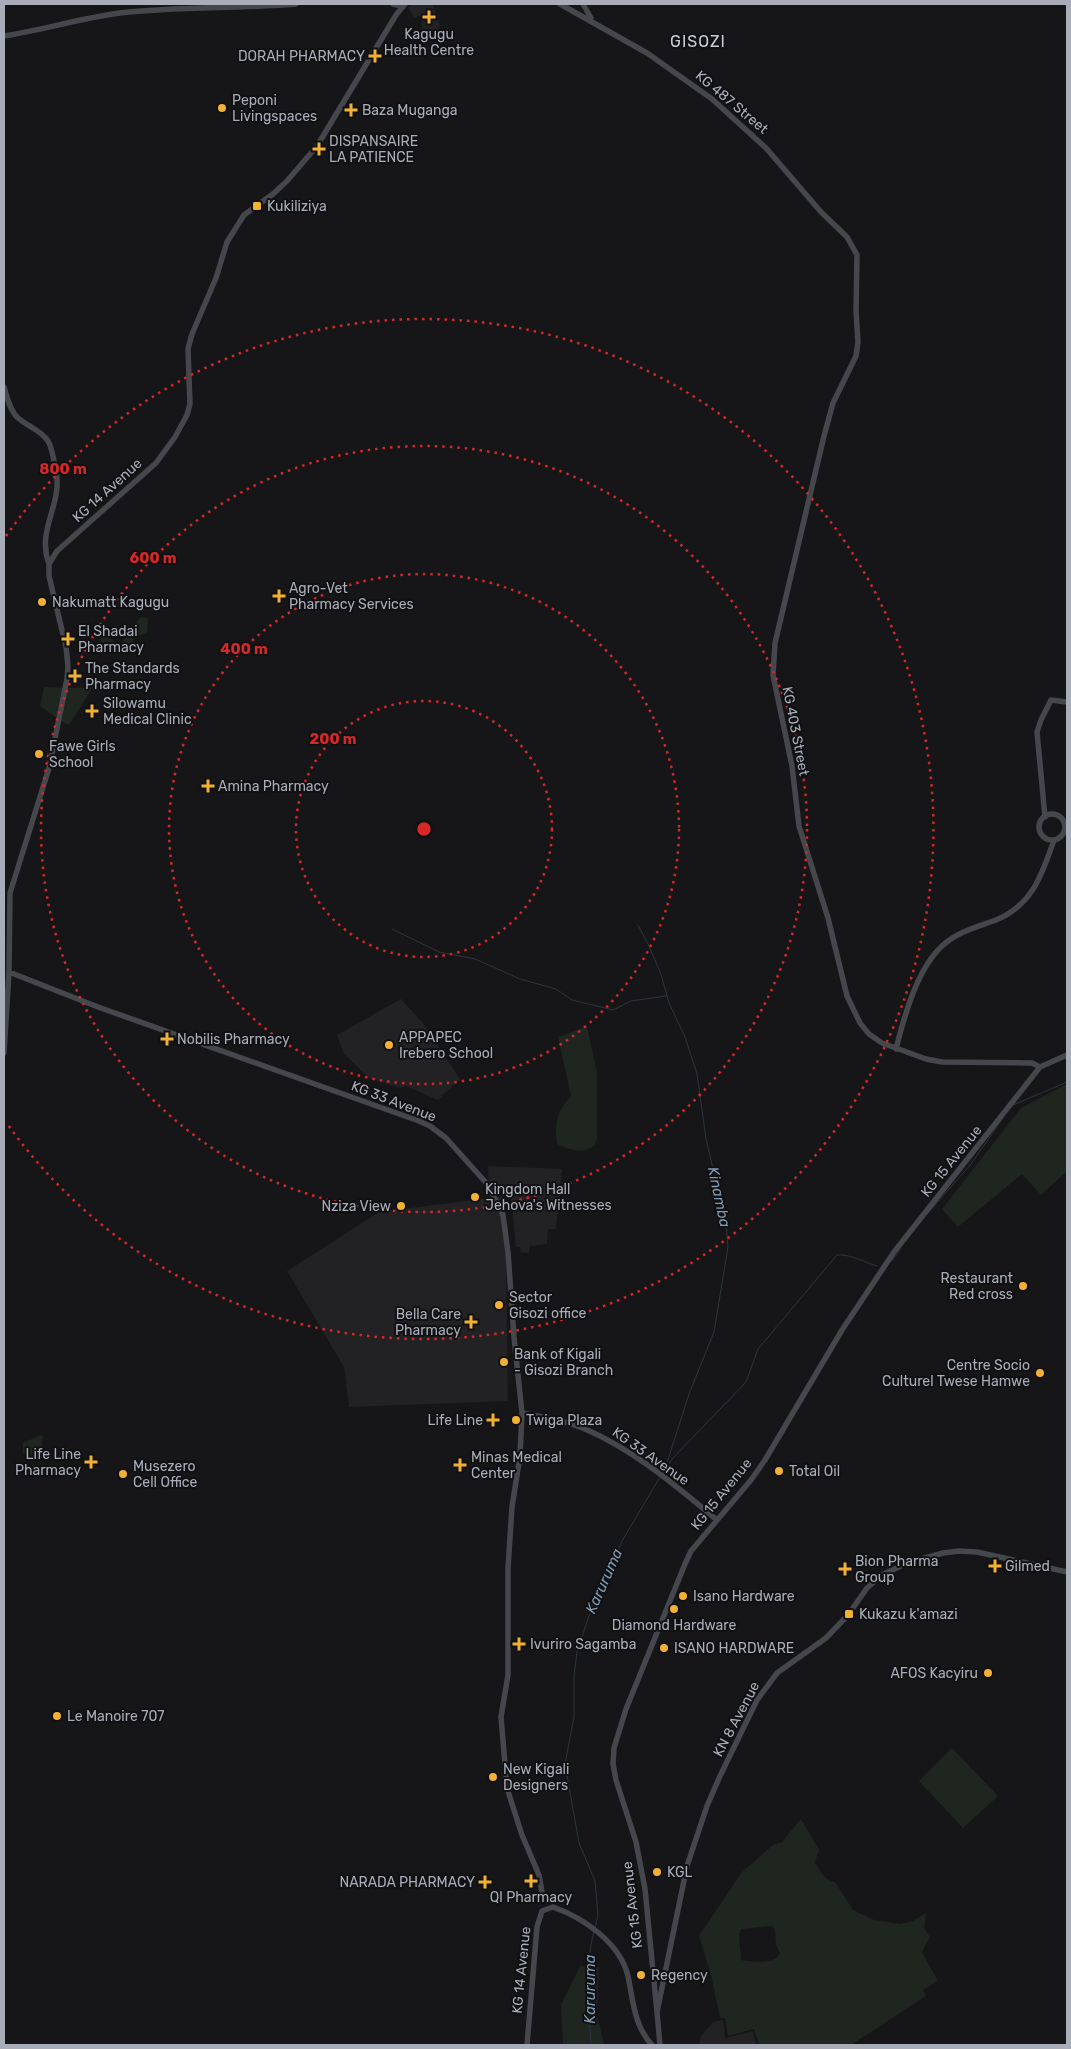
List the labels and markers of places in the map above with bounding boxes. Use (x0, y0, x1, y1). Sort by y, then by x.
marker: Kagugu Health Centre (422, 10, 436, 24)
place label: Kagugu Health Centre (384, 26, 474, 59)
place label: DORAH PHARMACY (238, 48, 365, 65)
marker: DORAH PHARMACY (369, 50, 381, 62)
place label: Peponi Livingspaces (232, 92, 317, 125)
marker: Peponi Livingspaces (216, 102, 228, 114)
place label: Baza Muganga (362, 102, 458, 119)
marker: Baza Muganga (344, 103, 358, 117)
place label: DISPANSAIRE LA PATIENCE (329, 133, 418, 166)
marker: DISPANSAIRE LA PATIENCE (313, 143, 325, 155)
place label: Kukiliziya (267, 198, 327, 215)
marker: Kukiliziya (251, 200, 263, 212)
place label: Agro-Vet Pharmacy Services (289, 580, 414, 613)
marker: Agro-Vet Pharmacy Services (273, 590, 285, 602)
place label: Nakumatt Kagugu (52, 594, 169, 611)
marker: Nakumatt Kagugu (36, 596, 48, 608)
place label: El Shadai Pharmacy (78, 623, 144, 656)
marker: El Shadai Pharmacy (62, 633, 74, 645)
place label: The Standards Pharmacy (85, 660, 180, 693)
marker: The Standards Pharmacy (69, 670, 81, 682)
place label: Silowamu Medical Clinic (103, 695, 192, 728)
marker: Silowamu Medical Clinic (85, 704, 99, 718)
place label: Fawe Girls School (49, 738, 116, 771)
marker: Fawe Girls School (33, 748, 45, 760)
place label: Amina Pharmacy (218, 778, 329, 795)
marker: Amina Pharmacy (202, 780, 214, 792)
centre of rings (415, 820, 433, 838)
place label: APPAPEC Irebero School (399, 1029, 493, 1062)
place label: Nobilis Pharmacy (177, 1031, 290, 1048)
marker: Nobilis Pharmacy (161, 1033, 173, 1045)
marker: APPAPEC Irebero School (383, 1039, 395, 1051)
place label: Kingdom Hall Jehova's Witnesses (485, 1181, 612, 1214)
marker: Kingdom Hall Jehova's Witnesses (469, 1191, 481, 1203)
place label: Nziza View (321, 1198, 391, 1215)
marker: Nziza View (395, 1200, 407, 1212)
place label: Restaurant Red cross (941, 1270, 1014, 1303)
marker: Restaurant Red cross (1017, 1280, 1029, 1292)
place label: Sector Gisozi office (509, 1289, 587, 1322)
marker: Sector Gisozi office (493, 1299, 505, 1311)
place label: Bella Care Pharmacy (395, 1306, 461, 1339)
marker: Bella Care Pharmacy (465, 1316, 477, 1328)
place label: Bank of Kigali - Gisozi Branch (514, 1346, 613, 1379)
marker: Bank of Kigali - Gisozi Branch (498, 1356, 510, 1368)
place label: Centre Socio Culturel Twese Hamwe (882, 1357, 1030, 1390)
marker: Centre Socio Culturel Twese Hamwe (1034, 1367, 1046, 1379)
place label: Life Line (428, 1412, 483, 1429)
place label: Twiga Plaza (526, 1412, 602, 1429)
marker: Life Line (487, 1414, 499, 1426)
marker: Twiga Plaza (510, 1414, 522, 1426)
place label: Life Line Pharmacy (15, 1446, 81, 1479)
place label: Minas Medical Center (471, 1449, 562, 1482)
marker: Life Line Pharmacy (85, 1456, 97, 1468)
place label: Musezero Cell Office (133, 1458, 198, 1491)
marker: Minas Medical Center (453, 1458, 467, 1472)
place label: Total Oil (789, 1463, 840, 1480)
marker: Total Oil (773, 1465, 785, 1477)
marker: Musezero Cell Office (117, 1468, 129, 1480)
place label: Bion Pharma Group (855, 1553, 938, 1586)
place label: Gilmed (1005, 1558, 1050, 1575)
marker: Gilmed (989, 1560, 1001, 1572)
marker: Bion Pharma Group (839, 1563, 851, 1575)
place label: Isano Hardware (693, 1588, 795, 1605)
marker: Isano Hardware (677, 1590, 689, 1602)
marker: Diamond Hardware (668, 1603, 680, 1615)
place label: Kukazu k'amazi (859, 1606, 958, 1623)
marker: Kukazu k'amazi (843, 1608, 855, 1620)
place label: Diamond Hardware (612, 1617, 736, 1634)
place label: Ivuriro Sagamba (530, 1636, 636, 1653)
marker: Ivuriro Sagamba (512, 1637, 526, 1651)
place label: ISANO HARDWARE (674, 1640, 794, 1657)
marker: ISANO HARDWARE (658, 1642, 670, 1654)
place label: AFOS Kacyiru (890, 1665, 978, 1682)
marker: AFOS Kacyiru (982, 1667, 994, 1679)
place label: Le Manoire 707 (67, 1708, 164, 1725)
marker: Le Manoire 707 (51, 1710, 63, 1722)
place label: New Kigali Designers (503, 1761, 569, 1794)
marker: New Kigali Designers (487, 1771, 499, 1783)
place label: KGL (667, 1864, 692, 1881)
marker: KGL (651, 1866, 663, 1878)
place label: NARADA PHARMACY (339, 1874, 475, 1891)
marker: Ql Pharmacy (525, 1875, 537, 1887)
marker: NARADA PHARMACY (479, 1876, 491, 1888)
place label: Ql Pharmacy (490, 1889, 572, 1906)
place label: Regency (651, 1967, 708, 1984)
marker: Regency (635, 1969, 647, 1981)

